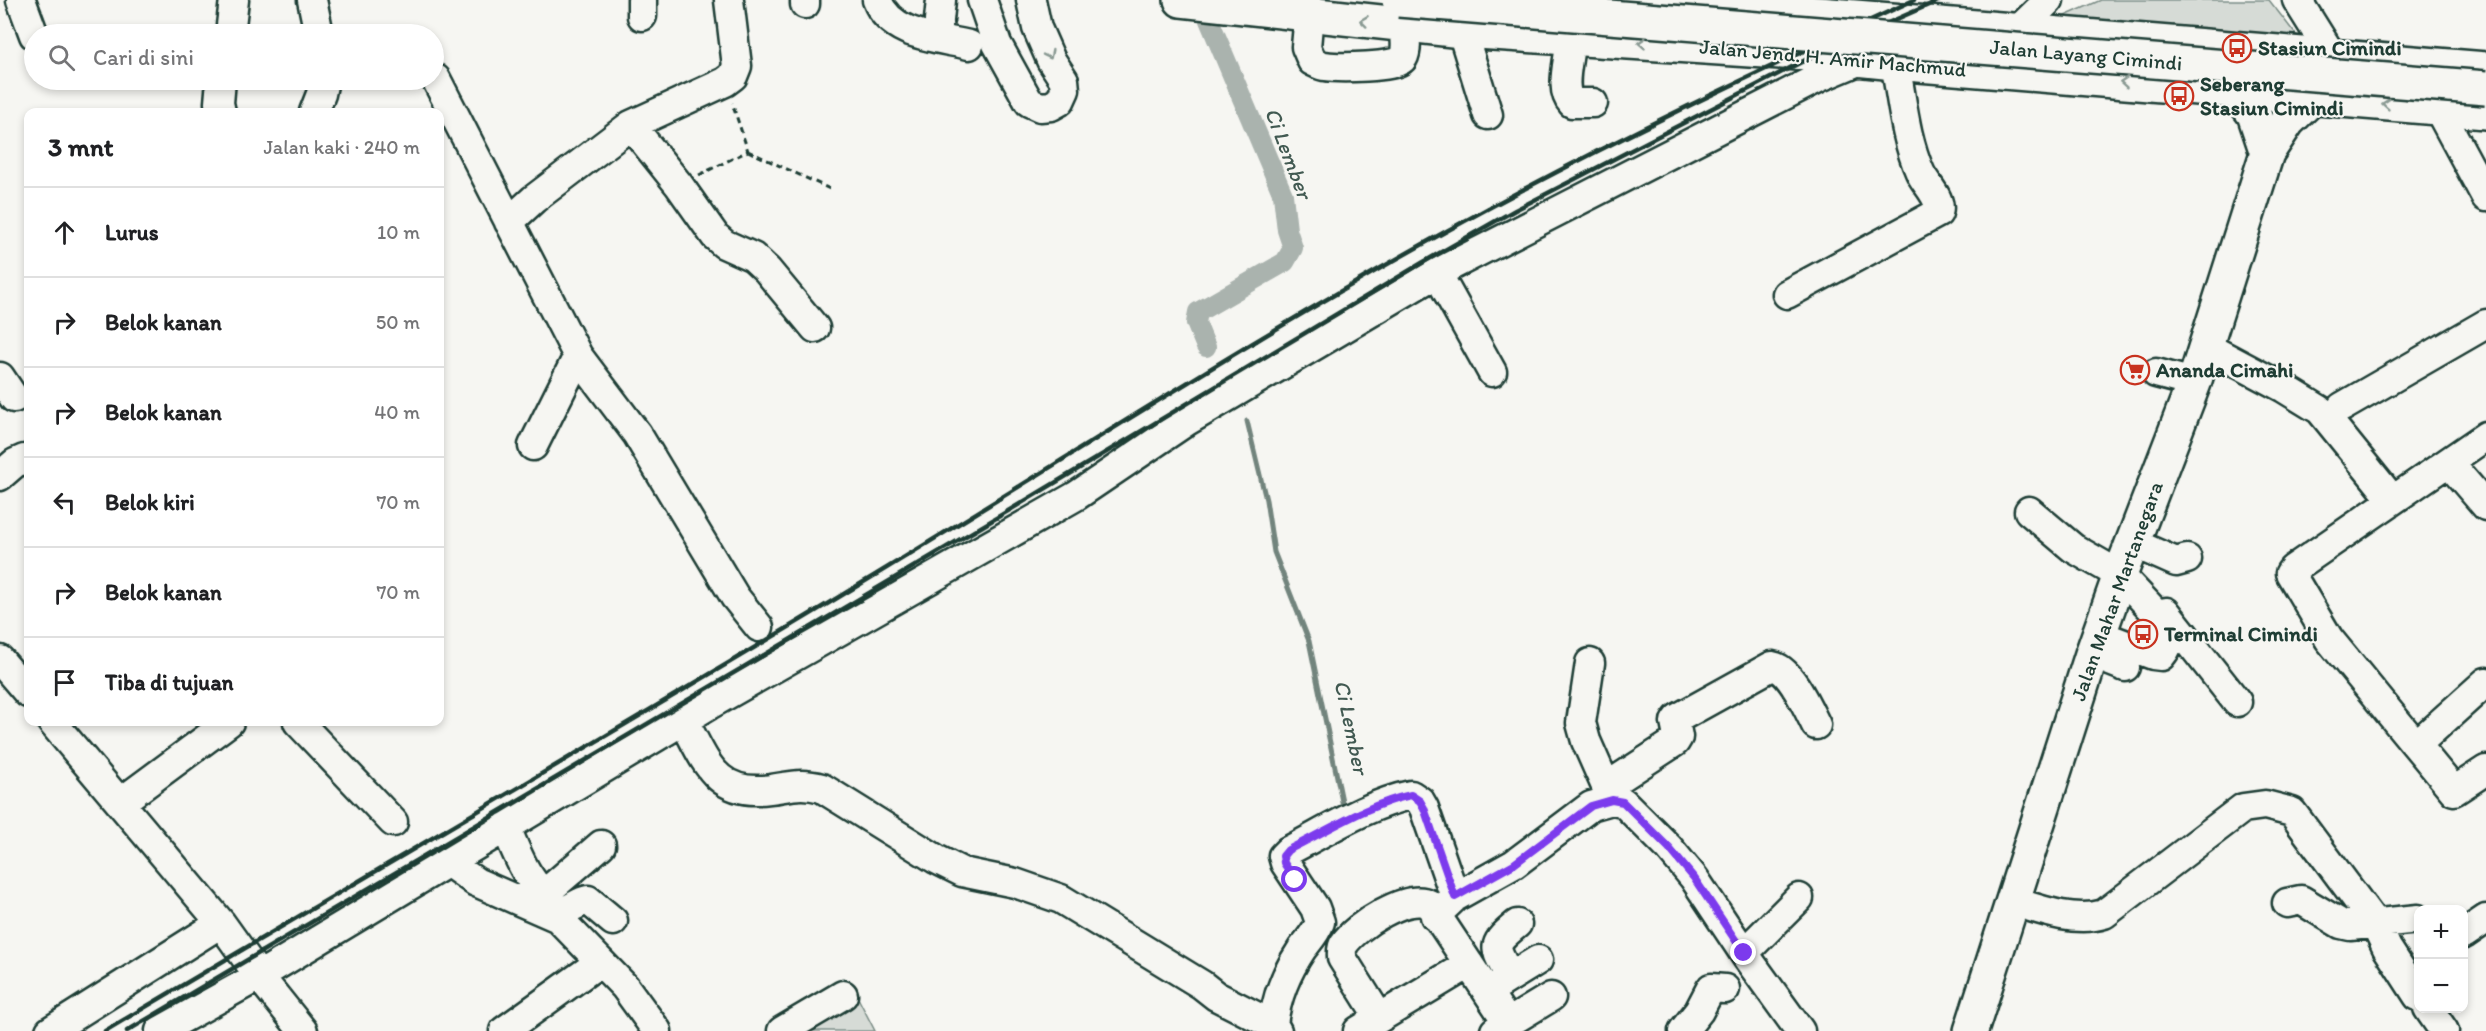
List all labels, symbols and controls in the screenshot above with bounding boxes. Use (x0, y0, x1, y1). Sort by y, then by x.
one-way arrow (1359, 15, 1368, 27)
search box (24, 24, 444, 90)
bus stop icon: Stasiun Cimindi (2221, 32, 2253, 64)
street label: Jalan Jend. H. Amir Machmud (1699, 33, 1968, 82)
street label: Jalan Layang Cimindi (1989, 34, 2183, 75)
place label: Stasiun Cimindi (2258, 35, 2402, 60)
one-way arrow (1637, 36, 1646, 49)
icon: search (45, 41, 78, 74)
text: Cari di sini (93, 44, 194, 71)
one-way arrow (1042, 49, 1054, 60)
place label: Seberang Stasiun Cimindi (2200, 71, 2344, 120)
one-way arrow (2119, 76, 2128, 89)
bus stop icon: Seberang Stasiun Cimindi (2163, 80, 2195, 112)
one-way arrow (2381, 98, 2390, 111)
water label: Ci Lember (1259, 104, 1319, 205)
text: 3 mnt (48, 131, 114, 163)
text: Jalan kaki · 240 m (263, 135, 420, 159)
icon: ahead (48, 216, 81, 249)
text: Lurus (105, 219, 159, 246)
text: 10 m (377, 220, 420, 244)
icon: right (48, 306, 81, 339)
text: Belok kanan (105, 309, 222, 336)
text: 50 m (376, 310, 420, 334)
supermarket icon: Ananda Cimahi (2119, 354, 2151, 386)
place label: Ananda Cimahi (2155, 357, 2293, 382)
icon: right (48, 396, 81, 429)
text: Belok kanan (105, 399, 222, 426)
text: 40 m (374, 400, 420, 424)
street label: Jalan Mahar Martanegara (2065, 478, 2168, 704)
icon: left (48, 486, 81, 519)
text: Belok kiri (105, 489, 195, 516)
text: 70 m (376, 490, 420, 514)
icon: right (48, 576, 81, 609)
text: Belok kanan (105, 579, 222, 606)
text: 70 m (376, 580, 420, 604)
bus stop icon: Terminal Cimindi (2127, 618, 2159, 650)
place label: Terminal Cimindi (2163, 621, 2318, 646)
icon: arrive (48, 666, 81, 699)
text: Tiba di tujuan (105, 669, 234, 696)
water label: Ci Lember (1328, 678, 1375, 779)
route start (1281, 866, 1307, 892)
map controls (2414, 905, 2468, 1013)
button: + (2414, 905, 2468, 959)
route end (1730, 939, 1756, 965)
button: − (2414, 959, 2468, 1013)

